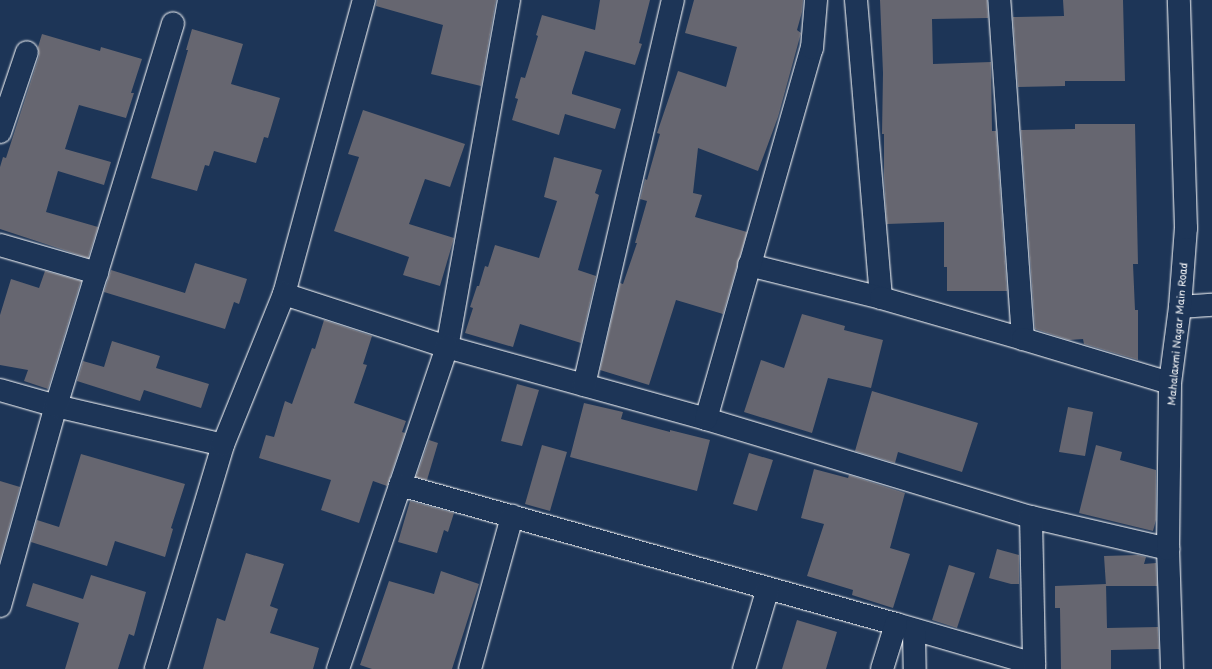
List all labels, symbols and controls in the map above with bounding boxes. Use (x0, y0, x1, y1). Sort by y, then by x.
street label: Mahalaxmi Nagar Main Road (1165, 262, 1189, 406)

